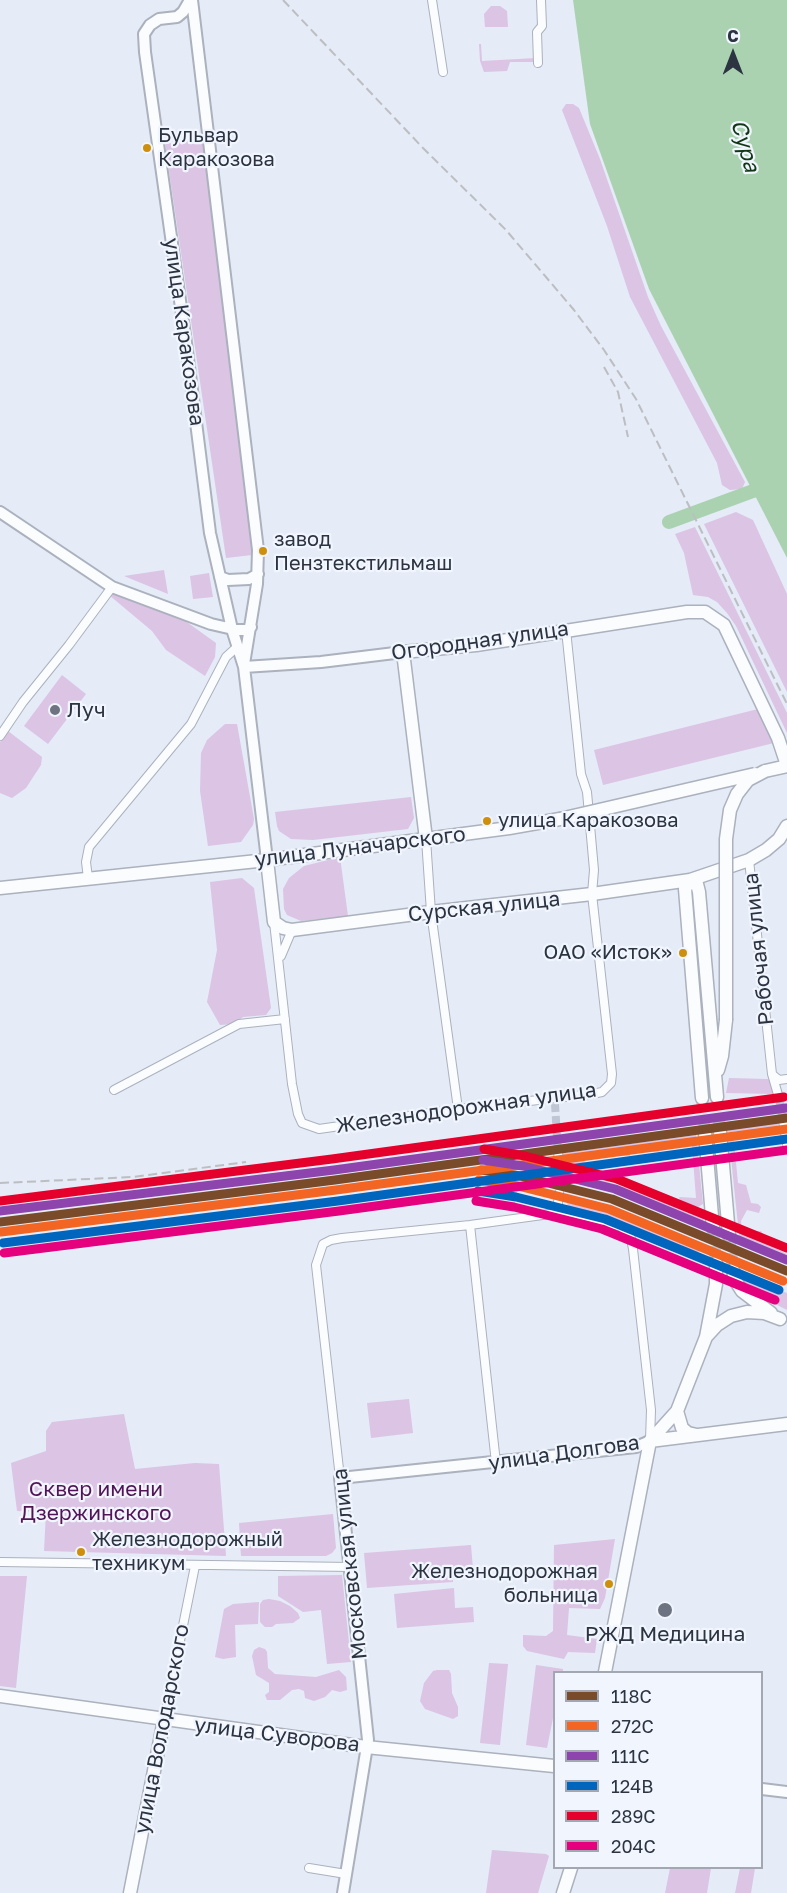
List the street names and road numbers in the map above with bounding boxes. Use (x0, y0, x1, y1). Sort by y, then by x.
street label: улица Каракозова (158, 236, 210, 428)
street label: Огородная улица (390, 616, 570, 666)
street label: улица Луначарского (253, 822, 467, 872)
street label: Рабочая улица (738, 872, 780, 1026)
street label: Сурская улица (407, 886, 561, 928)
street label: Железнодорожная улица (334, 1077, 598, 1139)
street label: улица Долгова (487, 1430, 641, 1476)
street label: Московская улица (327, 1467, 373, 1661)
street label: улица Володарского (129, 1622, 195, 1836)
street label: улица Суворова (193, 1712, 361, 1758)

